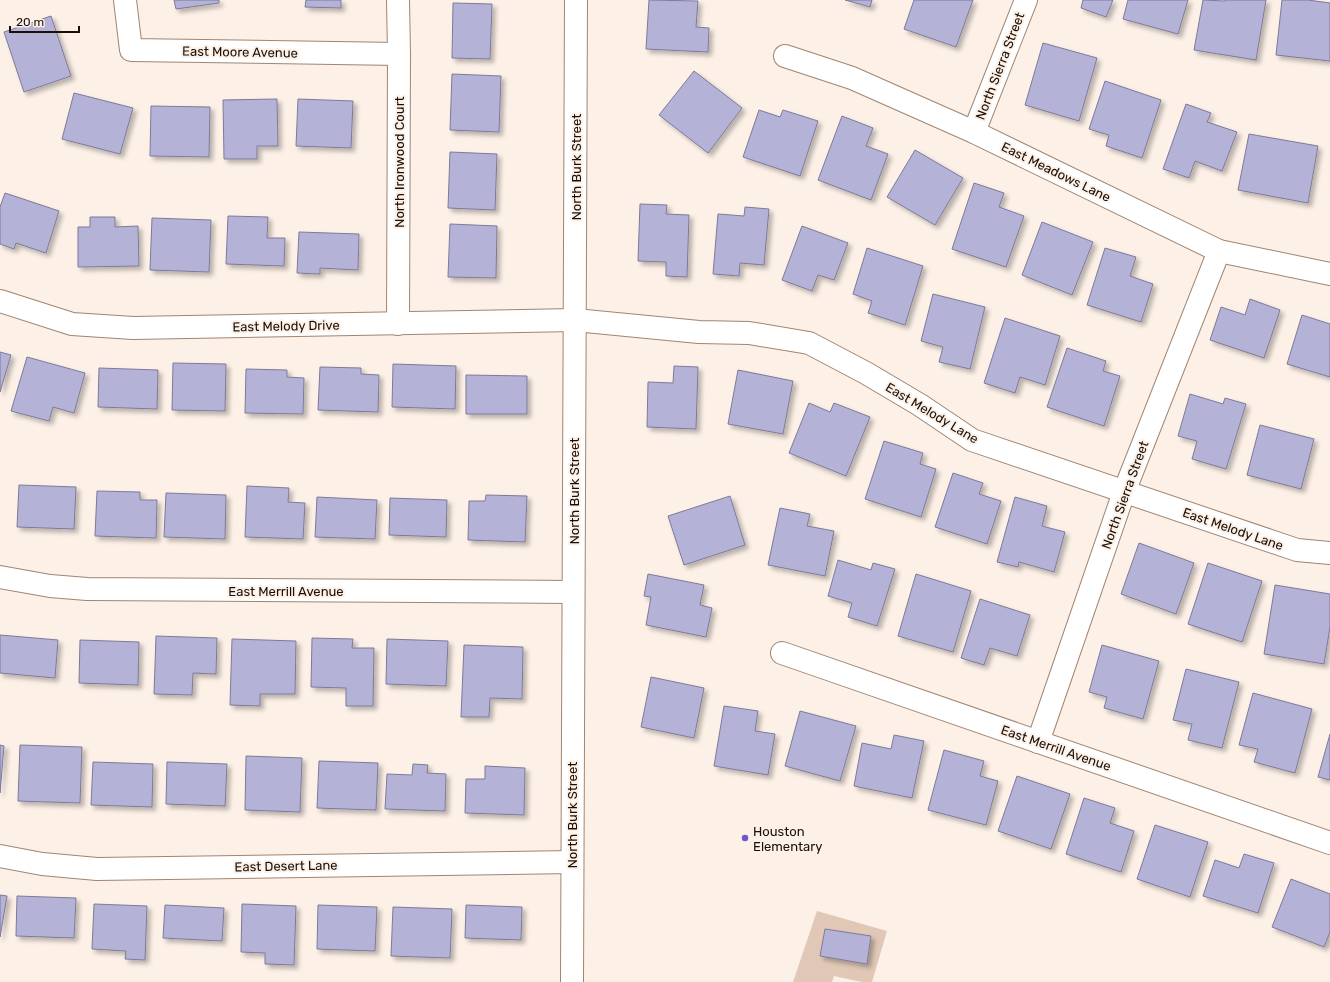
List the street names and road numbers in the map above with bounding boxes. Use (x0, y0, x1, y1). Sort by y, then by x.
street label: North Sierra Street (973, 10, 1027, 122)
street label: East Moore Avenue (182, 43, 298, 61)
street label: North Ironwood Court (392, 96, 407, 228)
street label: North Burk Street (569, 114, 584, 220)
street label: East Meadows Lane (999, 139, 1113, 205)
street label: East Melody Drive (232, 318, 340, 334)
street label: East Melody Lane (883, 379, 981, 447)
street label: North Burk Street (567, 438, 582, 544)
street label: North Sierra Street (1098, 439, 1152, 551)
street label: East Melody Lane (1181, 505, 1285, 553)
street label: East Merrill Avenue (228, 584, 344, 599)
street label: East Merrill Avenue (999, 722, 1113, 774)
street label: North Burk Street (565, 762, 580, 868)
street label: East Desert Lane (234, 858, 338, 874)

